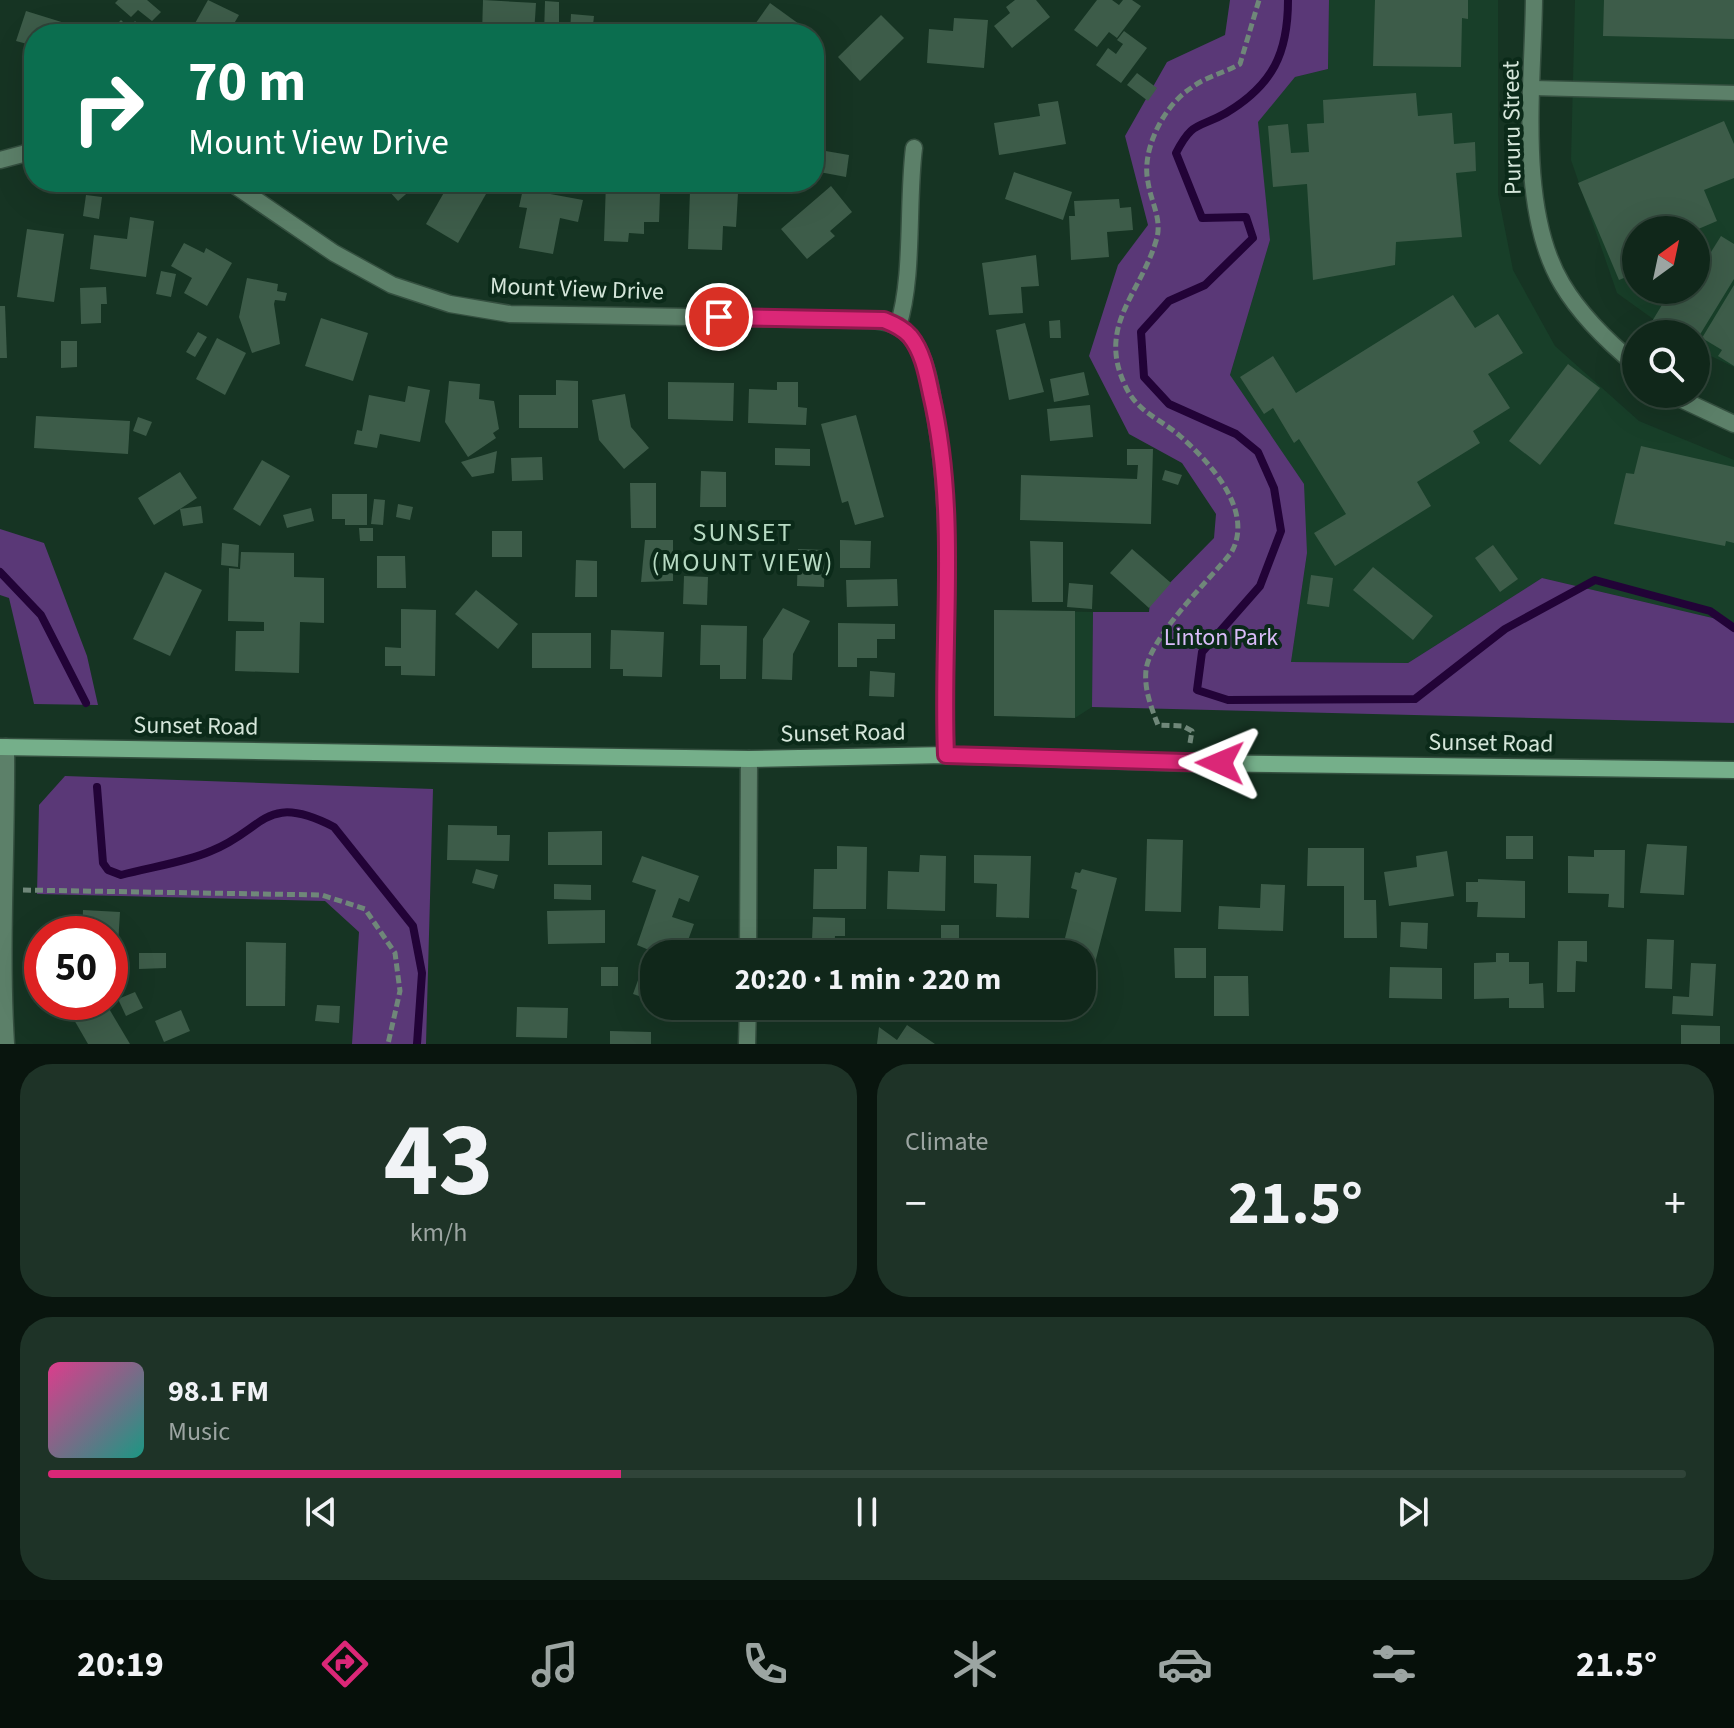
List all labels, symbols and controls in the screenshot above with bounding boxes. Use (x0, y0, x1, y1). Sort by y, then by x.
text: 70 m (188, 43, 306, 122)
icon: right (56, 56, 160, 160)
street label: Pururu Street (1493, 61, 1531, 195)
text: Mount View Drive (188, 117, 449, 168)
north arrow (1622, 216, 1710, 304)
map controls (1622, 216, 1710, 408)
street label: Mount View Drive (489, 268, 665, 310)
pin (685, 283, 753, 351)
icon: arrive (697, 295, 741, 339)
button: search (1622, 320, 1710, 408)
district label: SUNSET (MOUNT VIEW) (651, 514, 835, 581)
park label: Linton Park (1164, 620, 1278, 655)
street label: Sunset Road (133, 707, 259, 745)
street label: Sunset Road (780, 714, 906, 752)
position arrow (1178, 721, 1262, 805)
street label: Sunset Road (1428, 724, 1554, 762)
speed limit sign: 50 (24, 916, 128, 1020)
text: 20:20 · 1 min · 220 m (735, 958, 1001, 1001)
text: 43 (384, 1088, 493, 1236)
text: Climate (905, 1123, 989, 1160)
text: 21.5° (1228, 1162, 1363, 1247)
text: − (905, 1173, 927, 1236)
text: + (1664, 1173, 1686, 1236)
text: km/h (410, 1214, 467, 1251)
text: 98.1 FM (168, 1370, 269, 1413)
text: Music (168, 1413, 230, 1450)
icon: previous (299, 1490, 343, 1534)
icon: pause (845, 1490, 889, 1534)
icon: next (1391, 1490, 1435, 1534)
icon: directions (317, 1636, 373, 1692)
icon: music (527, 1636, 583, 1692)
icon: phone (737, 1636, 793, 1692)
icon: climate (947, 1636, 1003, 1692)
icon: car (1157, 1636, 1213, 1692)
icon: filters (1366, 1636, 1422, 1692)
text: 20:19 (77, 1639, 164, 1690)
text: 21.5° (1576, 1639, 1657, 1690)

